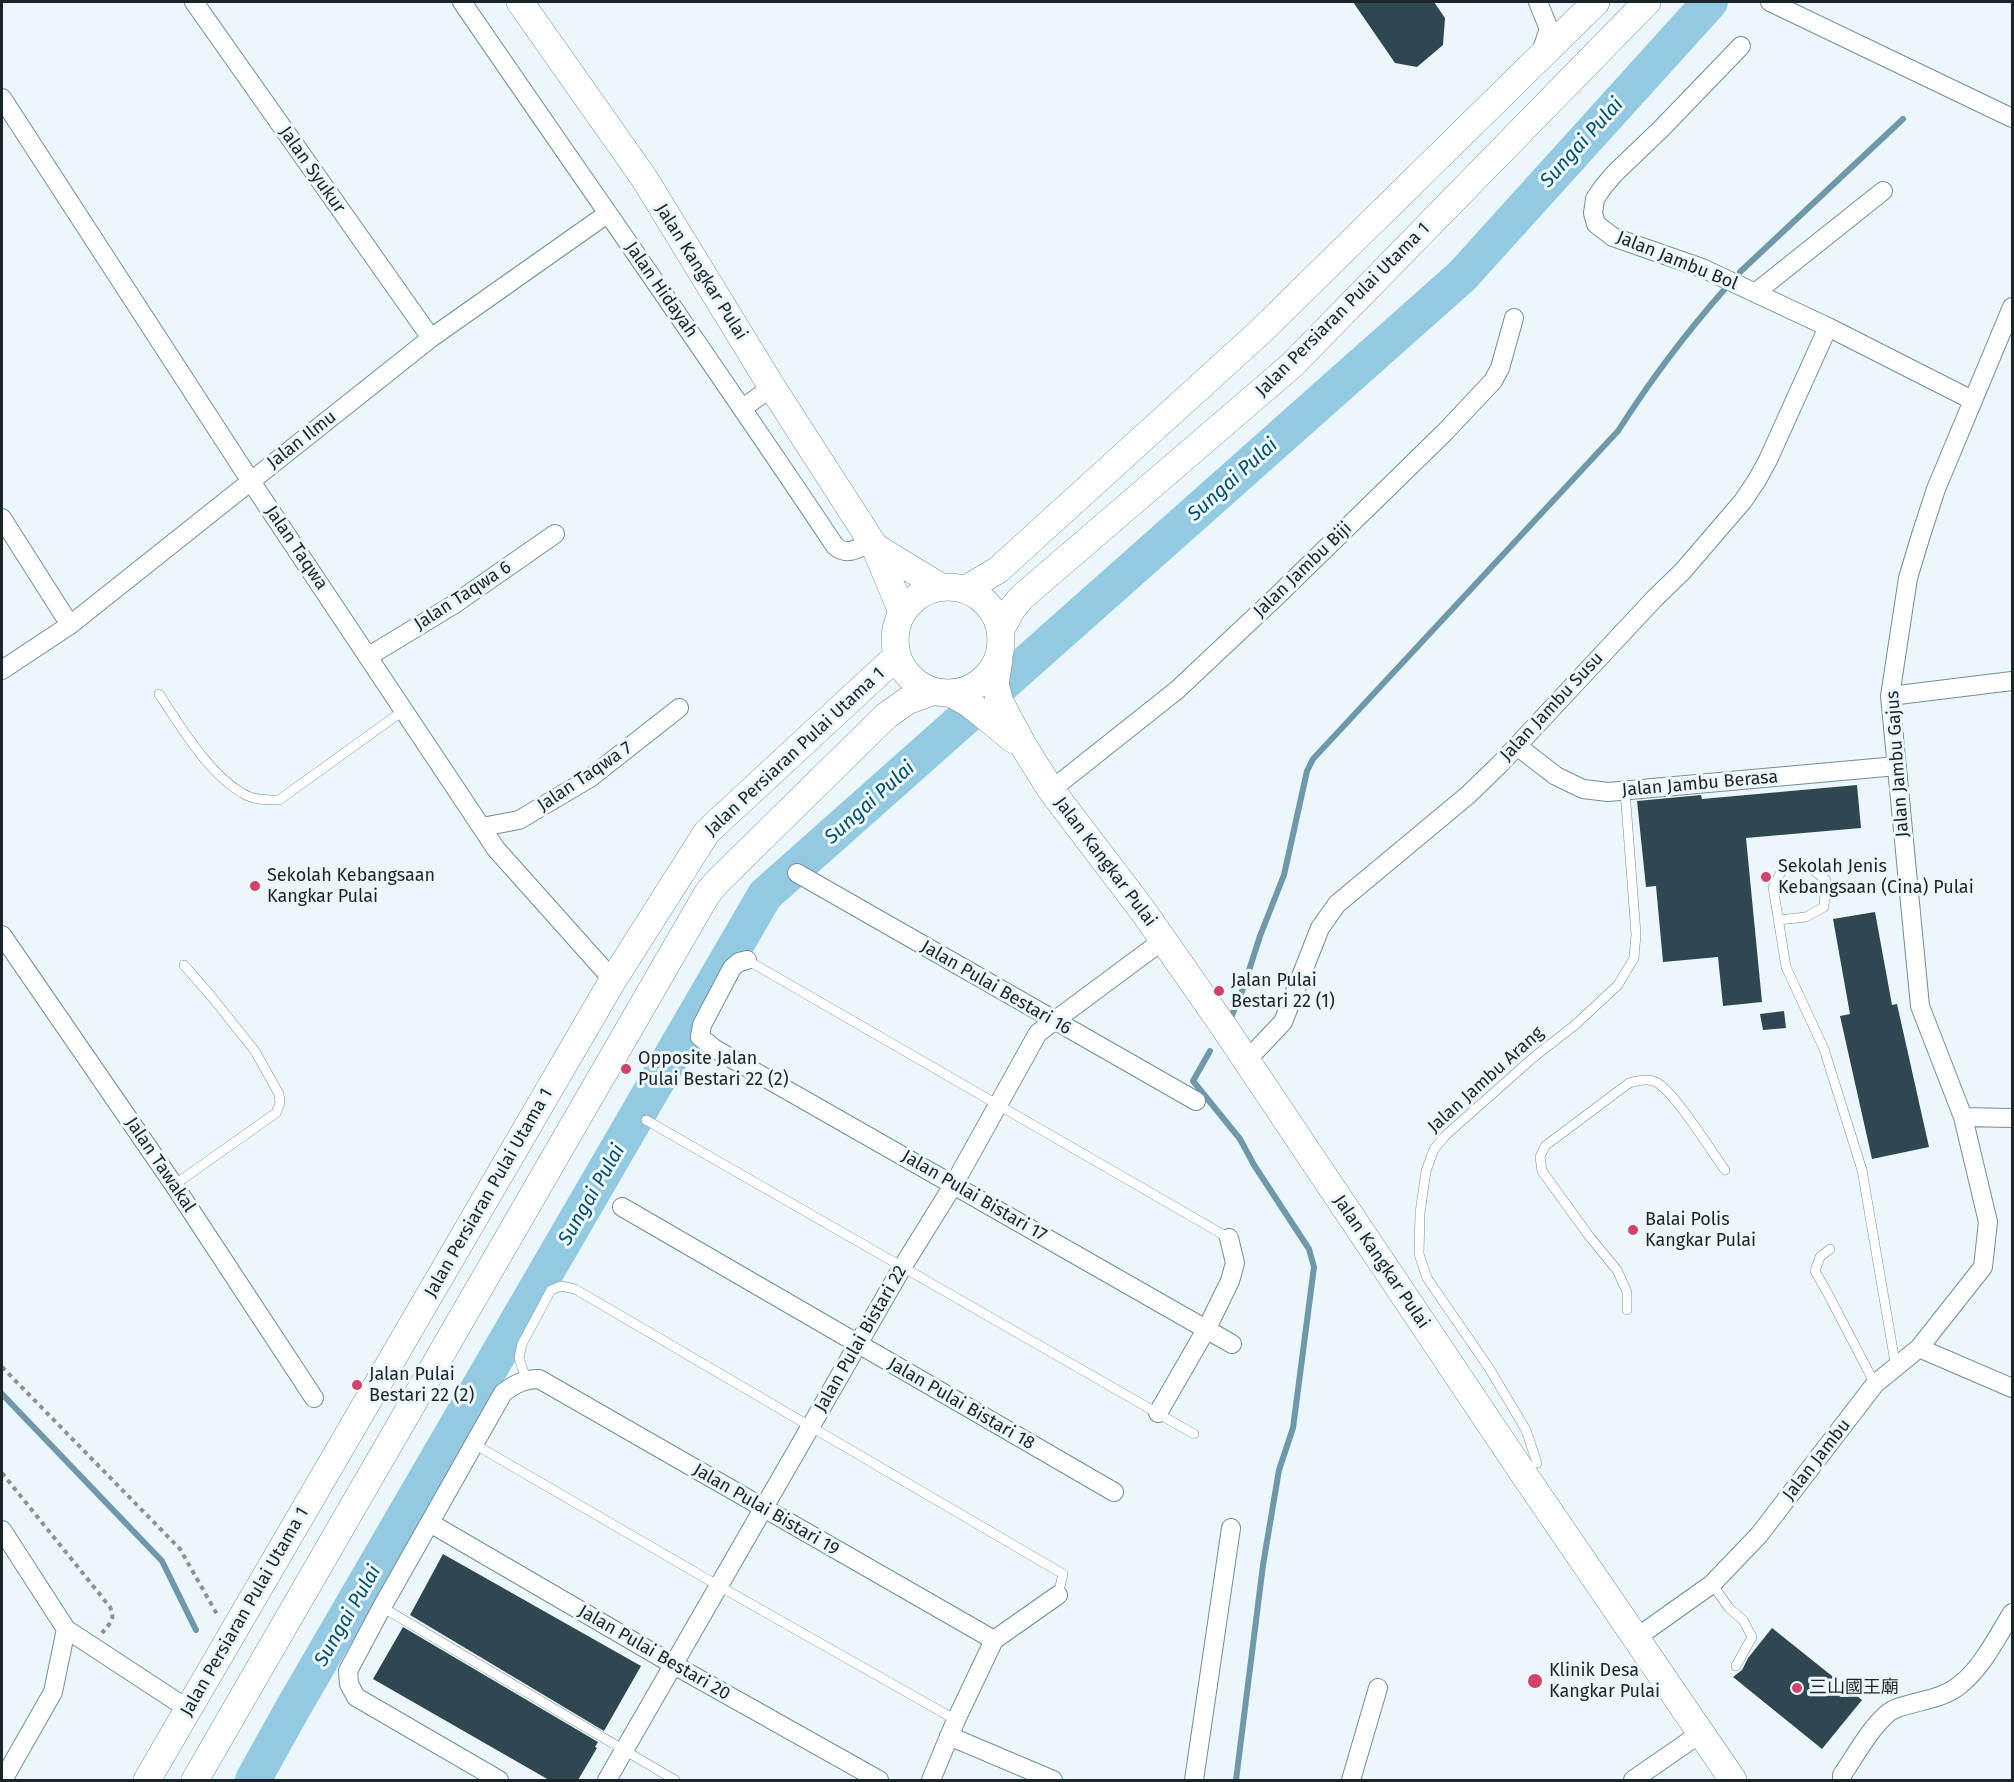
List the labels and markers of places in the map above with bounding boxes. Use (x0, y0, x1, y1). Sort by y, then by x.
place label: Sekolah Jenis Kebangsaan (Cina) Pulai (1778, 856, 1974, 898)
place label: Sekolah Kebangsaan Kangkar Pulai (267, 865, 435, 908)
marker: Sekolah Jenis Kebangsaan (Cina) Pulai (1759, 870, 1773, 884)
marker: Sekolah Kebangsaan Kangkar Pulai (248, 879, 262, 893)
place label: Jalan Pulai Bestari 22 (1) (1231, 970, 1335, 1012)
marker: Jalan Pulai Bestari 22 (1) (1212, 984, 1226, 998)
place label: Opposite Jalan Pulai Bestari 22 (2) (638, 1048, 789, 1090)
marker: Opposite Jalan Pulai Bestari 22 (2) (619, 1062, 633, 1076)
place label: Balai Polis Kangkar Pulai (1645, 1209, 1756, 1252)
marker: Balai Polis Kangkar Pulai (1626, 1223, 1640, 1237)
place label: Jalan Pulai Bestari 22 (2) (369, 1364, 474, 1406)
marker: Jalan Pulai Bestari 22 (2) (350, 1378, 364, 1392)
place label: Klinik Desa Kangkar Pulai (1549, 1660, 1660, 1702)
marker: Klinik Desa Kangkar Pulai (1526, 1672, 1544, 1690)
place label: 三山國王廟 (1809, 1677, 1899, 1699)
marker: 三山國王廟 (1790, 1681, 1804, 1695)

